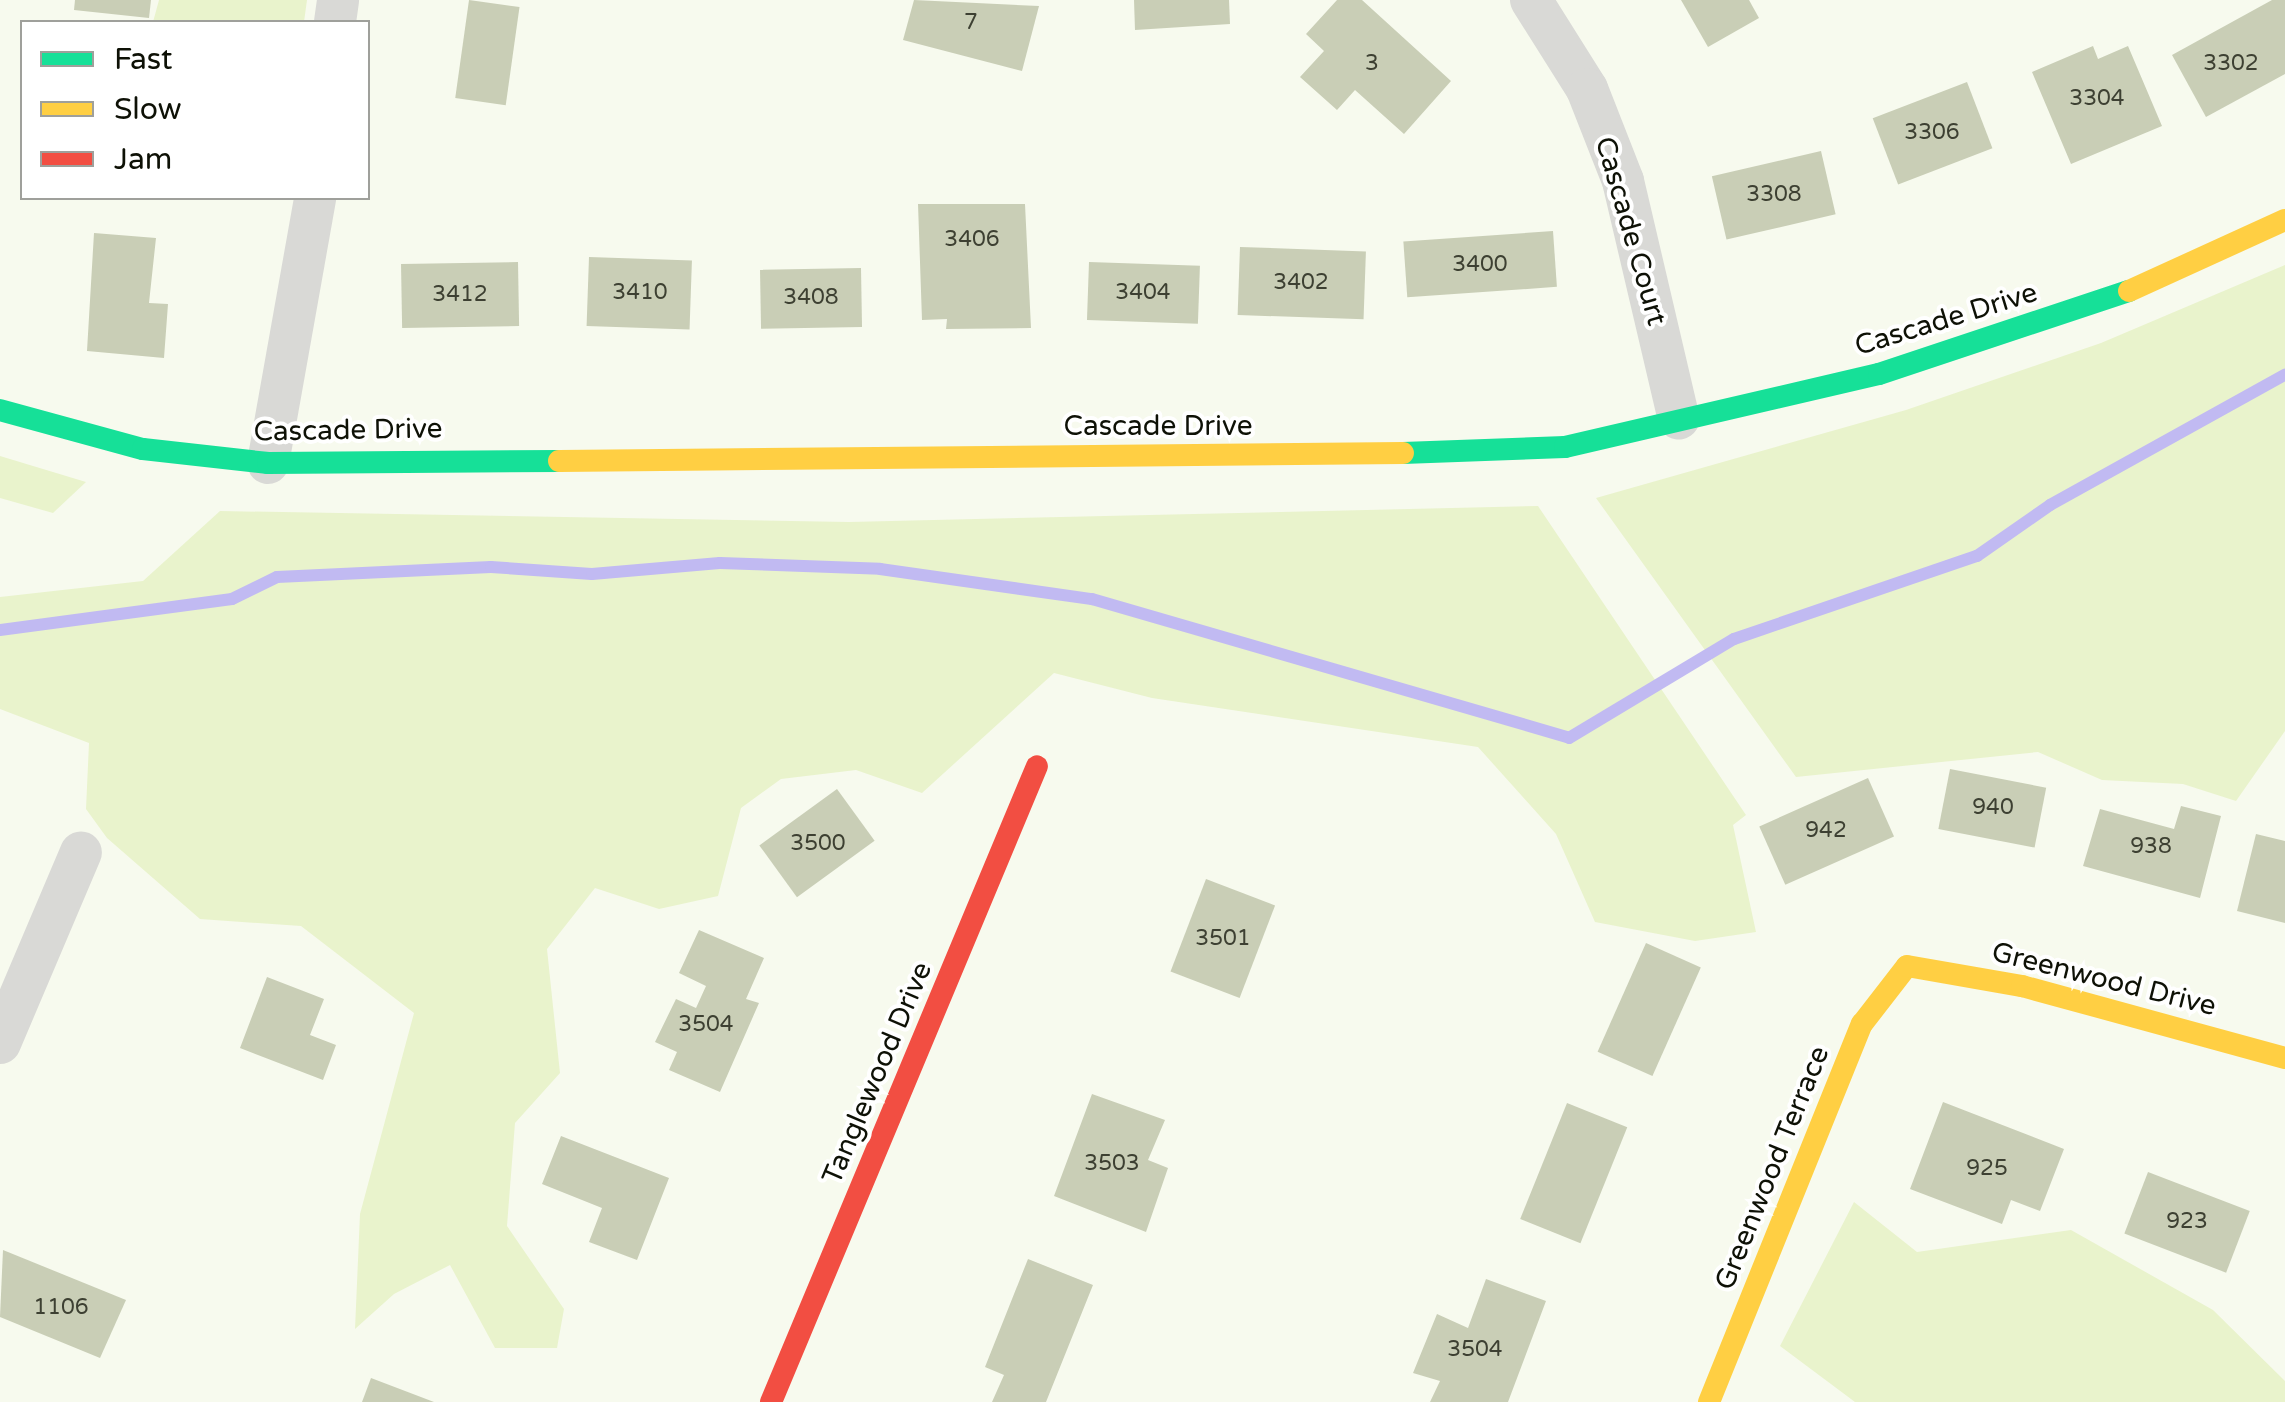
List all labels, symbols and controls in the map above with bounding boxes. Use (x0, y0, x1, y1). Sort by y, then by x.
house number: 7 (964, 10, 978, 36)
legend (20, 20, 370, 200)
text: Fast (114, 41, 173, 78)
house number: 3 (1365, 51, 1379, 77)
house number: 3302 (2203, 51, 2259, 77)
house number: 3304 (2069, 86, 2125, 112)
text: Slow (114, 91, 182, 128)
house number: 3306 (1904, 120, 1960, 146)
street label: Cascade Court (1588, 133, 1674, 329)
text: Jam (114, 141, 172, 178)
house number: 3308 (1746, 182, 1802, 208)
house number: 3406 (944, 227, 1000, 253)
house number: 3400 (1452, 252, 1508, 278)
house number: 3402 (1273, 270, 1329, 296)
street label: Cascade Drive (1851, 275, 2041, 363)
house number: 3410 (612, 280, 668, 306)
house number: 3404 (1115, 280, 1171, 306)
house number: 3412 (432, 282, 488, 308)
house number: 3408 (783, 285, 839, 311)
street label: Cascade Drive (1063, 409, 1253, 443)
street label: Cascade Drive (253, 412, 443, 448)
house number: 940 (1972, 795, 2014, 821)
house number: 942 (1805, 818, 1847, 844)
house number: 3500 (790, 831, 846, 857)
house number: 938 (2130, 834, 2172, 860)
house number: 3501 (1195, 926, 1251, 952)
street label: Greenwood Drive (1988, 935, 2220, 1023)
street label: Tanglewood Drive (815, 957, 939, 1189)
house number: 3504 (678, 1012, 734, 1038)
street label: Greenwood Terrace (1708, 1041, 1836, 1295)
house number: 3503 (1084, 1151, 1140, 1177)
house number: 925 (1966, 1156, 2008, 1182)
house number: 923 (2166, 1209, 2208, 1235)
house number: 1106 (33, 1295, 89, 1321)
house number: 3504 (1447, 1337, 1503, 1363)

